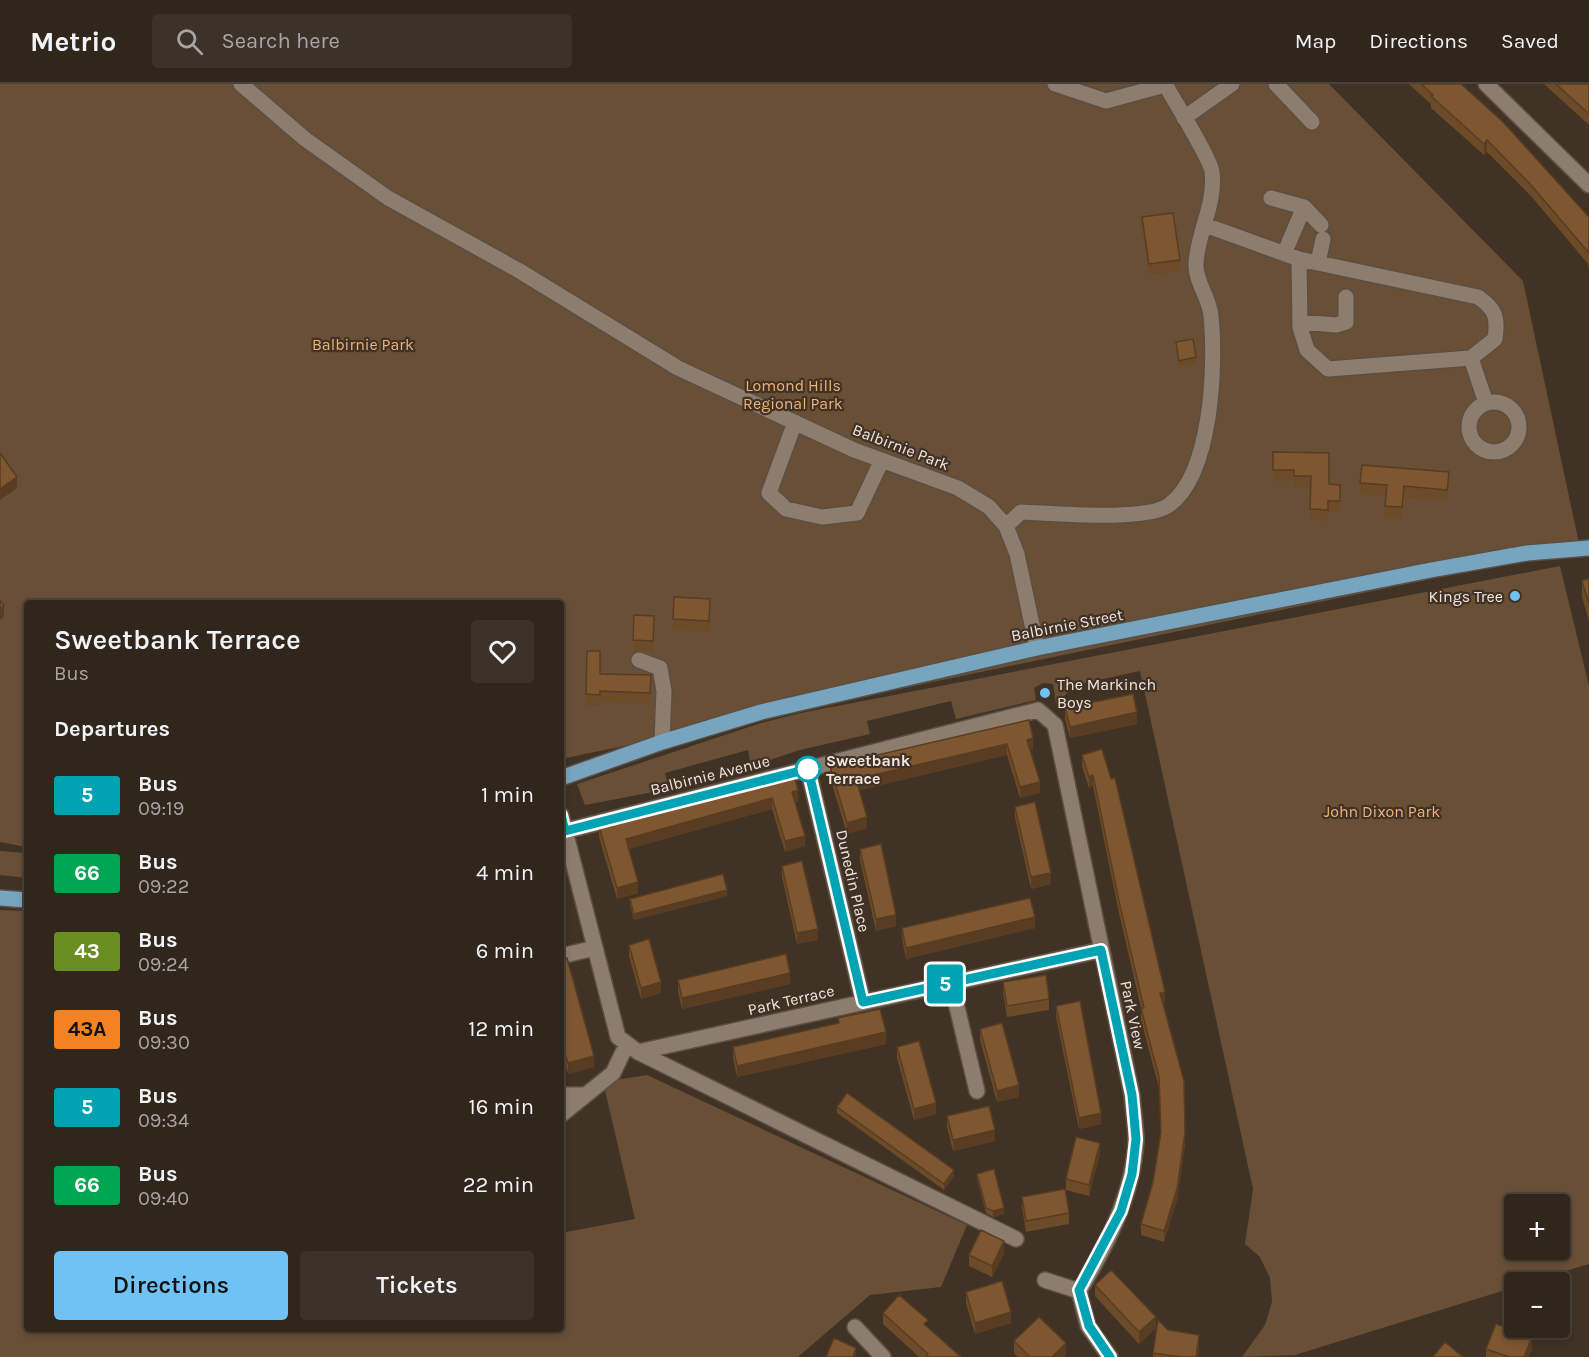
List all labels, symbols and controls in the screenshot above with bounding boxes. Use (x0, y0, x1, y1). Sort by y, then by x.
search box (152, 14, 572, 68)
text: Metrio (30, 25, 116, 58)
icon: search (173, 25, 206, 58)
text: Search here (221, 28, 340, 54)
text: Map (1295, 29, 1336, 53)
text: Directions (1369, 29, 1468, 53)
text: Saved (1501, 29, 1559, 53)
park label: Balbirnie Park (312, 335, 414, 354)
park label: Lomond Hills Regional Park (743, 376, 843, 413)
street label: Balbirnie Park (850, 420, 952, 474)
place label: Kings Tree (1429, 587, 1503, 606)
marker: Kings Tree (1508, 589, 1522, 603)
street label: Balbirnie Street (1009, 605, 1125, 645)
button: heart (471, 620, 534, 683)
text: Sweetbank Terrace (54, 623, 301, 656)
text: Bus (54, 662, 89, 685)
place label: The Markinch Boys (1057, 675, 1156, 712)
marker: The Markinch Boys (1038, 686, 1052, 700)
text: Departures (54, 716, 170, 742)
street label: Balbirnie Avenue (648, 751, 772, 799)
place label: Sweetbank Terrace (826, 751, 911, 788)
marker: Sweetbank Terrace (795, 756, 821, 782)
text: Bus (138, 771, 178, 797)
text: 1 min (481, 782, 534, 808)
text: 5 (81, 783, 93, 807)
text: 09:19 (138, 797, 184, 820)
park label: John Dixon Park (1324, 802, 1440, 821)
street label: Dunedin Place (832, 828, 874, 934)
text: Bus (138, 849, 178, 875)
text: 4 min (476, 860, 534, 886)
text: 66 (74, 861, 100, 885)
text: 09:22 (138, 875, 189, 898)
text: Bus (138, 927, 178, 953)
text: 6 min (476, 938, 534, 964)
text: 43 (74, 939, 100, 963)
text: 09:24 (138, 953, 189, 976)
line badge: 5 (926, 964, 964, 1004)
text: 5 (939, 972, 951, 996)
street label: Park View (1116, 979, 1150, 1052)
street label: Park Terrace (746, 981, 836, 1019)
text: Bus (138, 1005, 178, 1031)
text: 12 min (468, 1016, 534, 1042)
text: 43A (68, 1017, 106, 1041)
text: 09:30 (138, 1031, 190, 1054)
text: Bus (138, 1083, 178, 1109)
text: 16 min (468, 1094, 534, 1120)
text: 5 (81, 1095, 93, 1119)
text: 09:34 (138, 1109, 189, 1132)
text: Bus (138, 1161, 178, 1187)
text: 22 min (463, 1172, 534, 1198)
text: 66 (74, 1173, 100, 1197)
text: 09:40 (138, 1187, 189, 1210)
map controls (1504, 1194, 1570, 1338)
button: + (1504, 1194, 1570, 1260)
button: Directions (54, 1251, 288, 1320)
button: Tickets (300, 1251, 534, 1320)
button: − (1504, 1272, 1570, 1338)

